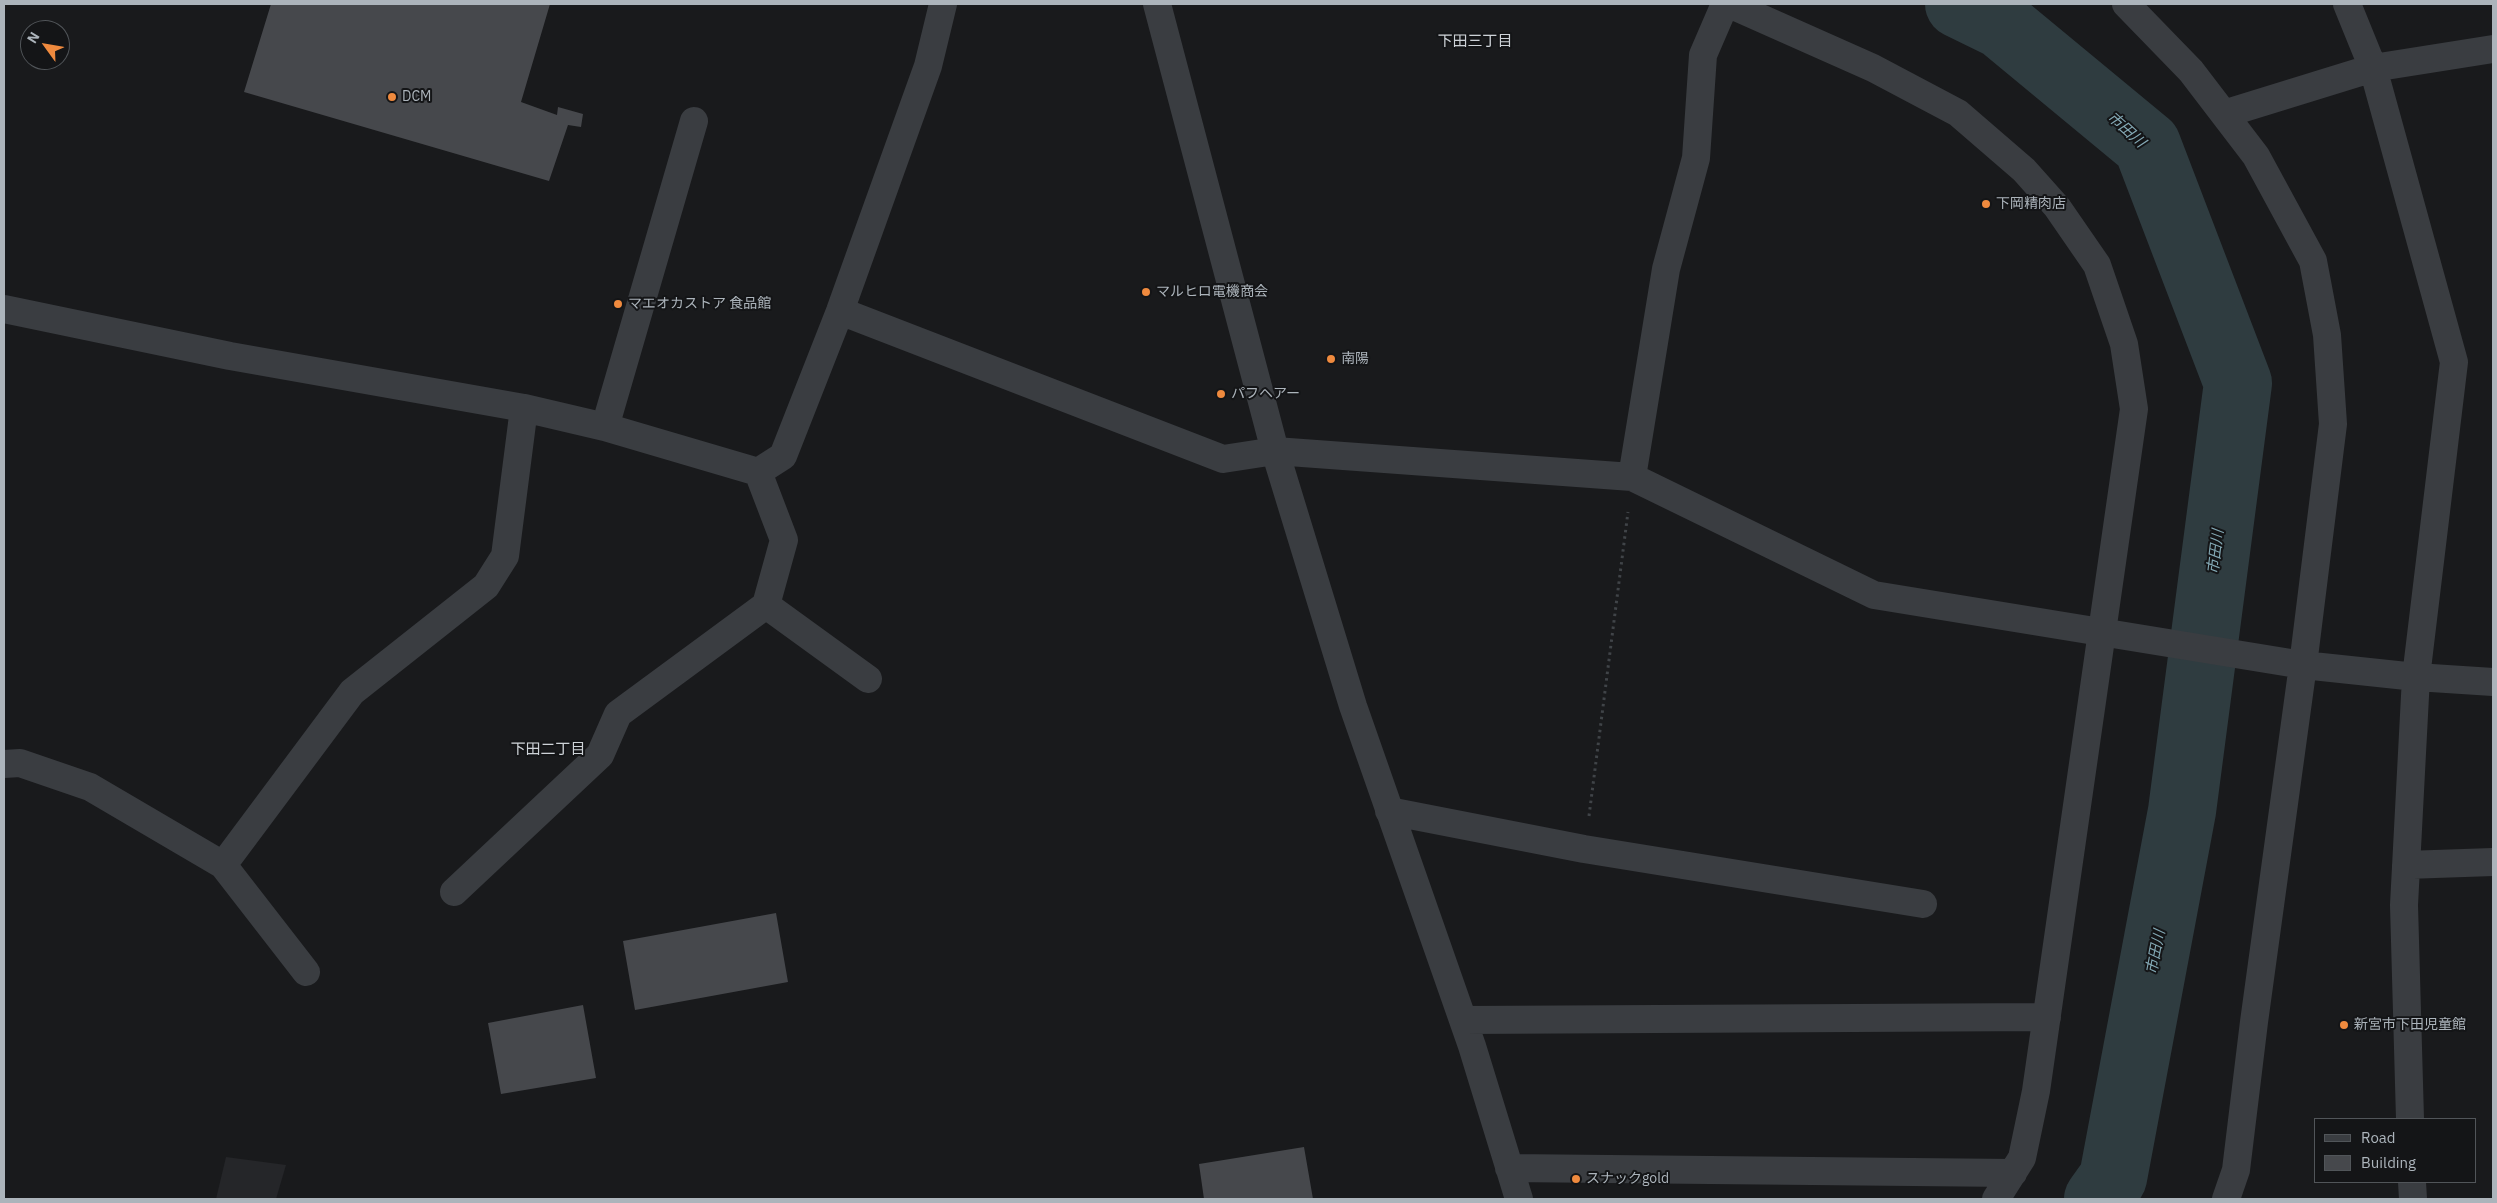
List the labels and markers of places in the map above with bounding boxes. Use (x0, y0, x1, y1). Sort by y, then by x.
place label: DCM (402, 89, 431, 105)
marker: DCM (386, 91, 398, 103)
place label: 下岡精肉店 (1996, 196, 2066, 212)
marker: 下岡精肉店 (1980, 198, 1992, 210)
place label: マルヒロ電機商会 (1156, 284, 1268, 300)
marker: マルヒロ電機商会 (1140, 286, 1152, 298)
place label: マエオカストア 食品館 (628, 296, 771, 312)
marker: マエオカストア 食品館 (612, 298, 624, 310)
place label: 南陽 (1341, 351, 1369, 367)
marker: 南陽 (1325, 353, 1337, 365)
place label: パフヘアー (1231, 386, 1300, 402)
marker: パフヘアー (1215, 388, 1227, 400)
place label: 新宮市下田児童館 (2354, 1017, 2466, 1033)
marker: 新宮市下田児童館 (2338, 1019, 2350, 1031)
place label: スナックgold (1586, 1171, 1669, 1187)
marker: スナックgold (1570, 1173, 1582, 1185)

